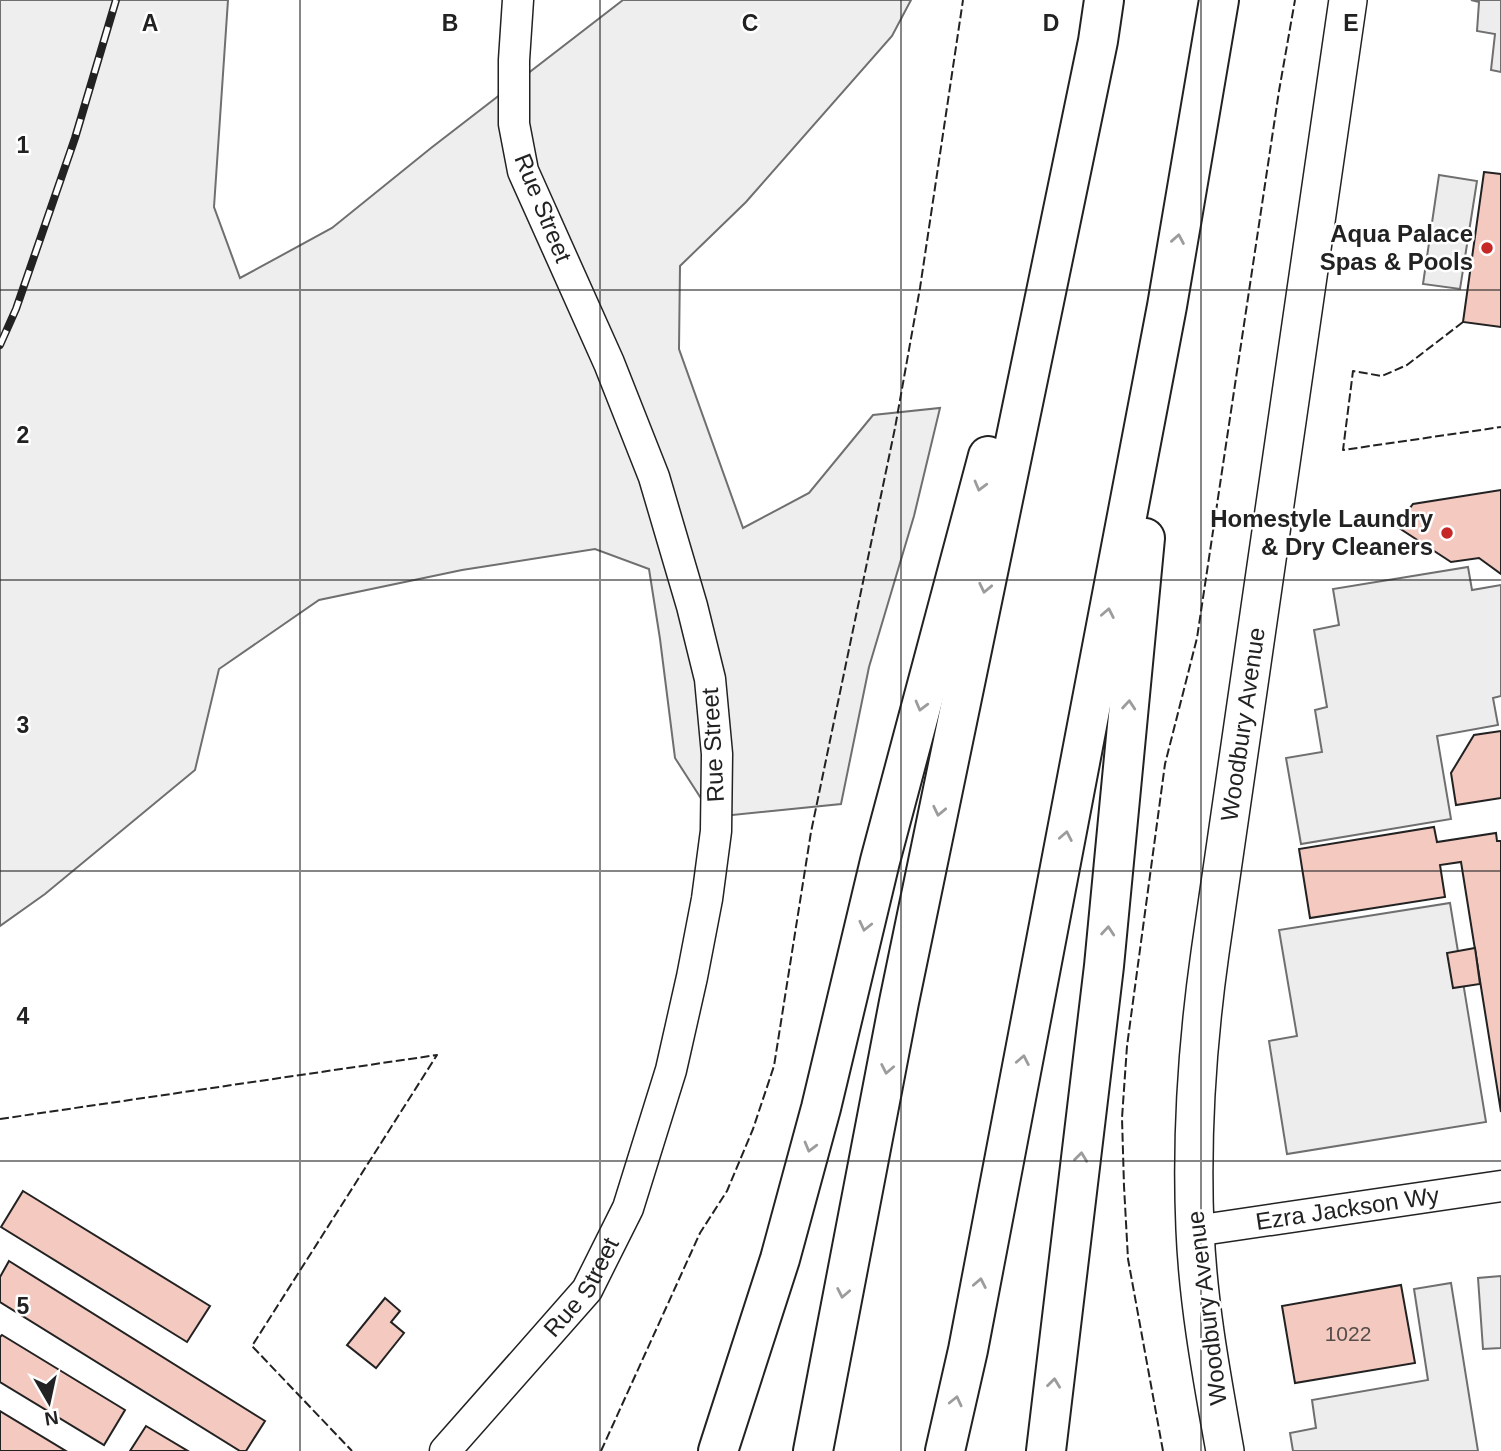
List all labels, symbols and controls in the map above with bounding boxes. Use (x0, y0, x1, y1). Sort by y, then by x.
text: A (142, 10, 158, 36)
text: B (442, 10, 458, 36)
text: C (742, 10, 758, 36)
text: D (1043, 10, 1059, 36)
text: E (1343, 10, 1359, 36)
text: 1 (17, 132, 30, 158)
street label: Rue Street (509, 150, 578, 266)
place label: Aqua Palace Spas & Pools (1320, 220, 1473, 275)
one-way arrow (1170, 233, 1185, 244)
marker: Aqua Palace Spas & Pools (1479, 240, 1495, 256)
text: 2 (17, 422, 29, 448)
one-way arrow (974, 480, 988, 492)
place label: Homestyle Laundry & Dry Cleaners (1210, 505, 1434, 560)
marker: Homestyle Laundry & Dry Cleaners (1439, 525, 1455, 541)
one-way arrow (978, 582, 993, 594)
one-way arrow (1100, 607, 1115, 619)
street label: Woodbury Avenue (1215, 626, 1270, 823)
street label: Rue Street (696, 687, 729, 803)
one-way arrow (1121, 699, 1136, 710)
one-way arrow (915, 700, 929, 712)
text: 3 (17, 712, 29, 738)
one-way arrow (932, 805, 947, 817)
one-way arrow (1057, 830, 1072, 842)
one-way arrow (858, 920, 873, 932)
one-way arrow (1100, 926, 1115, 937)
text: 4 (17, 1003, 30, 1029)
one-way arrow (1015, 1054, 1030, 1066)
one-way arrow (880, 1063, 895, 1075)
one-way arrow (804, 1141, 819, 1153)
one-way arrow (1074, 1151, 1089, 1163)
street label: Ezra Jackson Wy (1254, 1181, 1441, 1235)
street label: Woodbury Avenue (1181, 1210, 1232, 1407)
street label: Rue Street (538, 1233, 624, 1342)
one-way arrow (972, 1277, 987, 1289)
one-way arrow (837, 1287, 852, 1299)
text: 5 (17, 1293, 30, 1319)
house number: 1022 (1325, 1322, 1371, 1345)
north arrow (14, 1367, 84, 1437)
one-way arrow (1046, 1377, 1061, 1389)
one-way arrow (948, 1395, 962, 1407)
text: N (43, 1407, 60, 1430)

